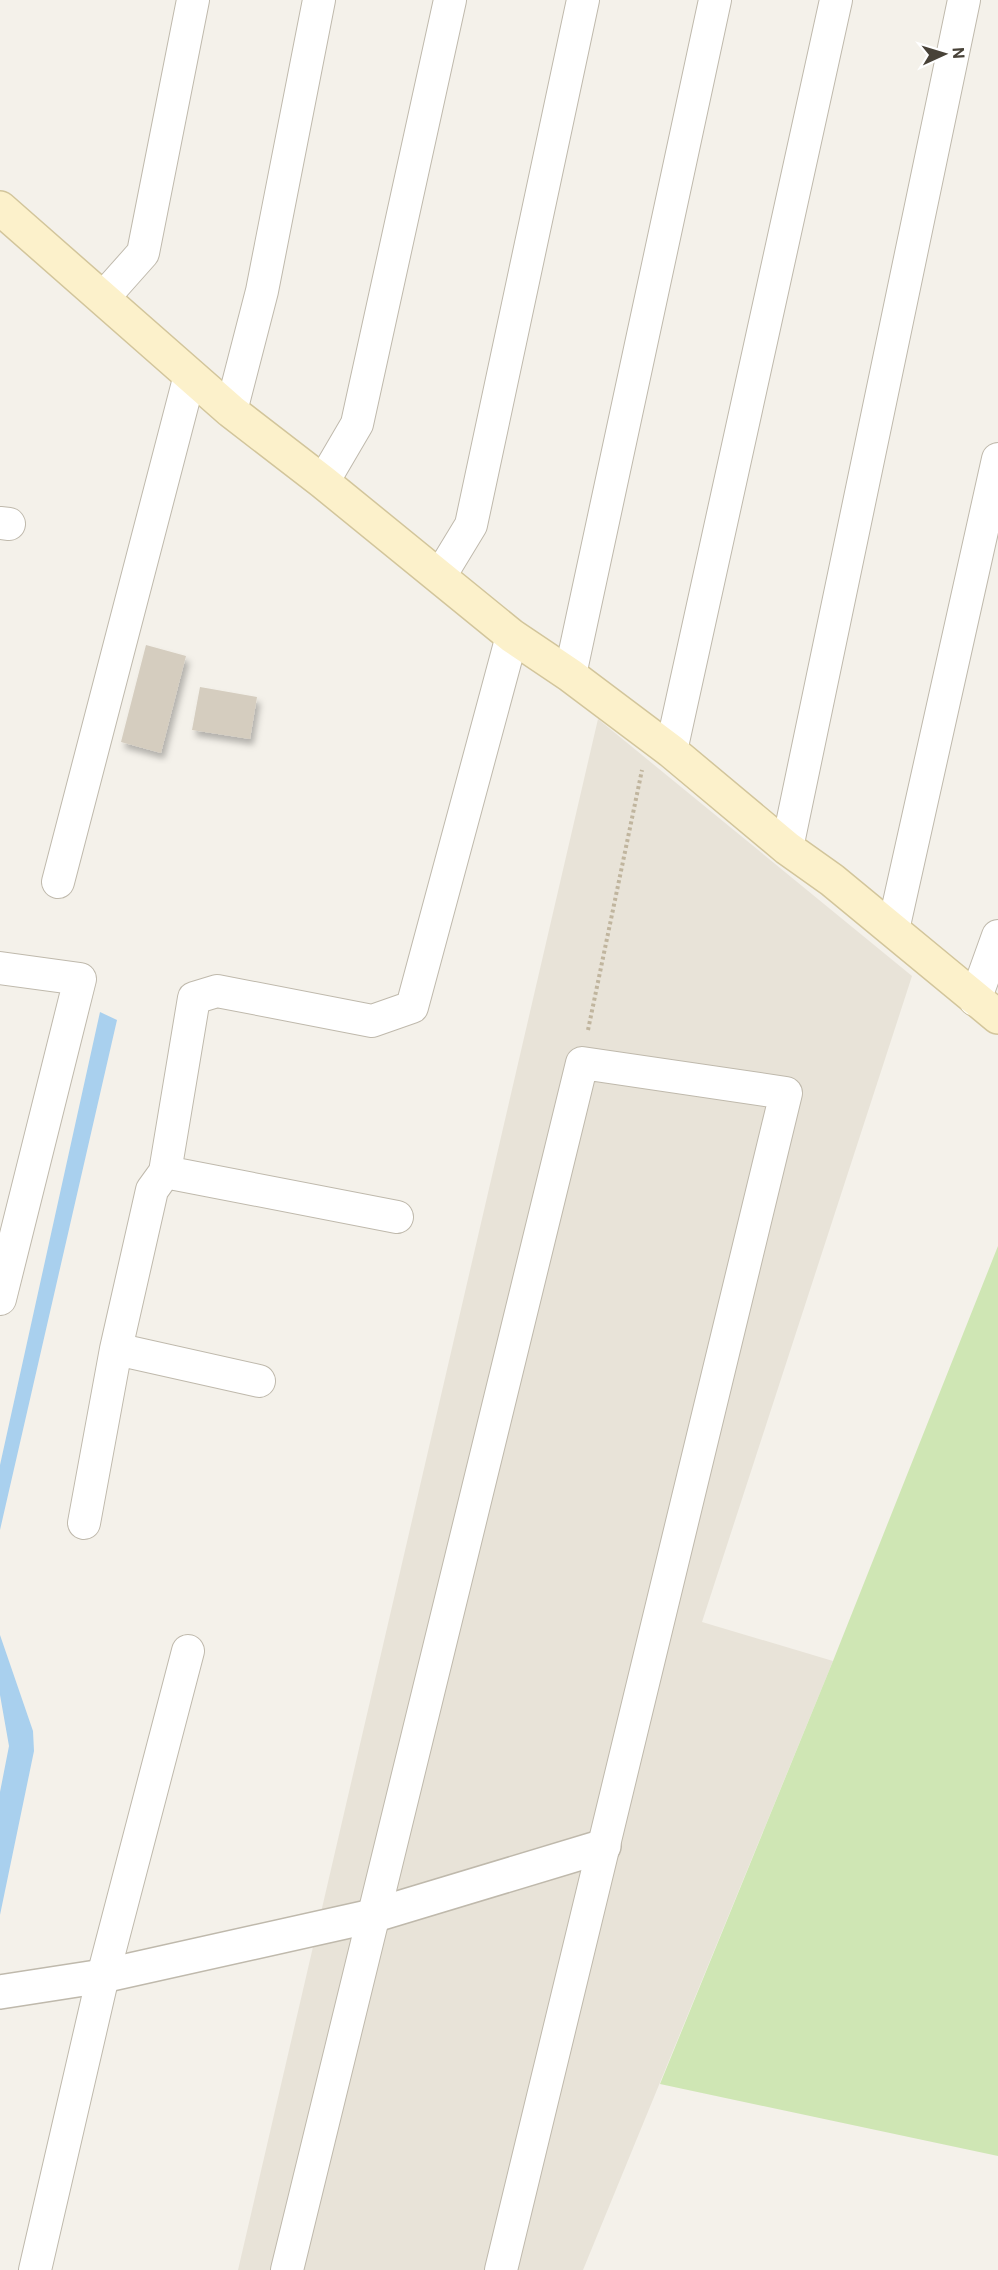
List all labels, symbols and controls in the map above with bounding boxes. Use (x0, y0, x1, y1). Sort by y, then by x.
north arrow (914, 24, 974, 84)
text: N (949, 47, 968, 59)

